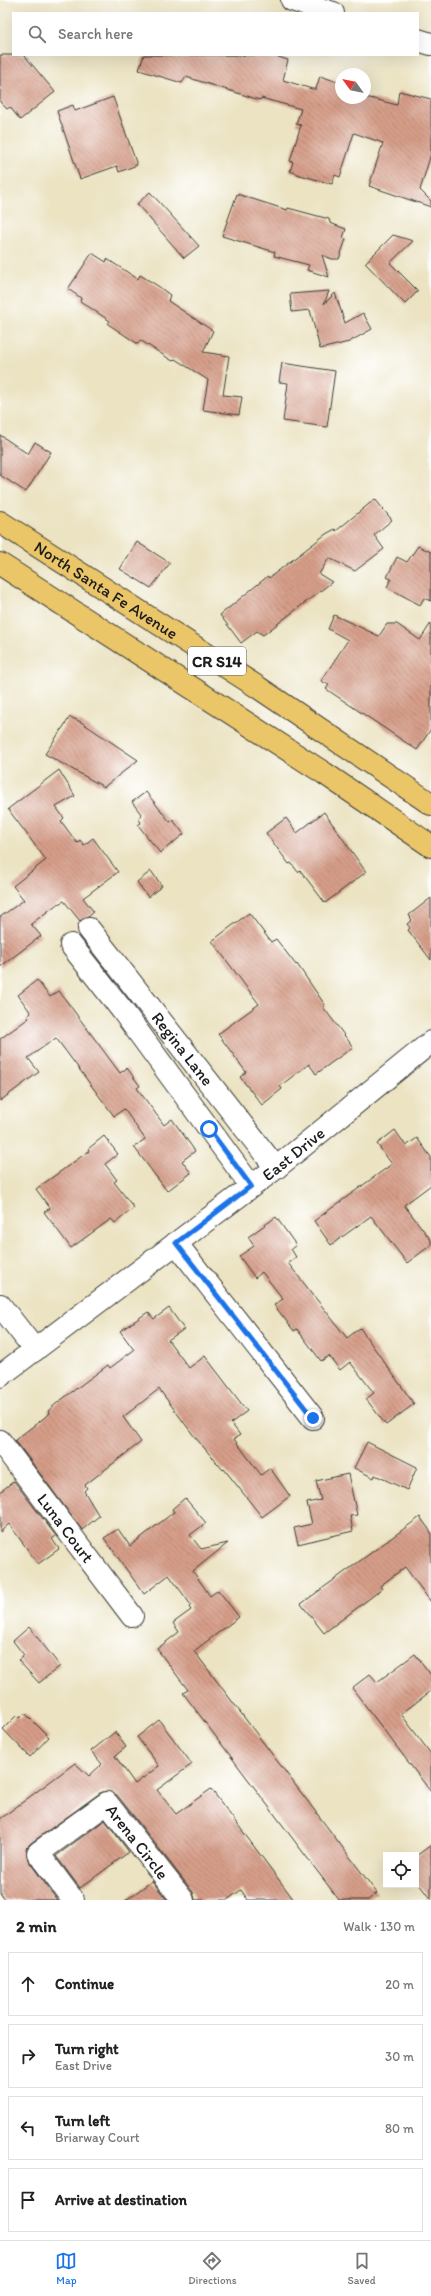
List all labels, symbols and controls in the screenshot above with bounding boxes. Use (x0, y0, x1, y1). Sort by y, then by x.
search box (12, 12, 419, 56)
icon: search (26, 23, 48, 45)
text: Search here (58, 25, 133, 43)
north arrow (335, 68, 371, 104)
street label: North Santa Fe Avenue (31, 537, 182, 643)
road number: CR S14 (188, 647, 246, 675)
street label: Regina Lane (148, 1008, 218, 1090)
route start (200, 1120, 218, 1138)
street label: East Drive (258, 1123, 329, 1185)
route end (304, 1409, 322, 1427)
street label: Luna Court (33, 1489, 98, 1567)
street label: Arena Circle (102, 1800, 173, 1883)
map controls (383, 1852, 419, 1888)
button: locate (383, 1852, 419, 1888)
text: 2 min (16, 1916, 56, 1936)
text: Walk · 130 m (343, 1919, 415, 1934)
icon: ahead (17, 1973, 39, 1995)
text: Continue (55, 1975, 114, 1993)
text: 20 m (385, 1977, 414, 1992)
text: Turn right (55, 2040, 119, 2058)
icon: right (17, 2045, 39, 2067)
text: 30 m (385, 2049, 414, 2064)
text: East Drive (55, 2058, 112, 2073)
text: Turn left (55, 2112, 110, 2130)
icon: left (17, 2117, 39, 2139)
text: 80 m (385, 2121, 414, 2136)
text: Briarway Court (55, 2130, 140, 2145)
icon: arrive (17, 2189, 39, 2211)
text: Arrive at destination (55, 2191, 187, 2209)
tab: Map (55, 2250, 77, 2287)
tab: Directions (188, 2250, 237, 2287)
tab: Saved (347, 2250, 376, 2287)

